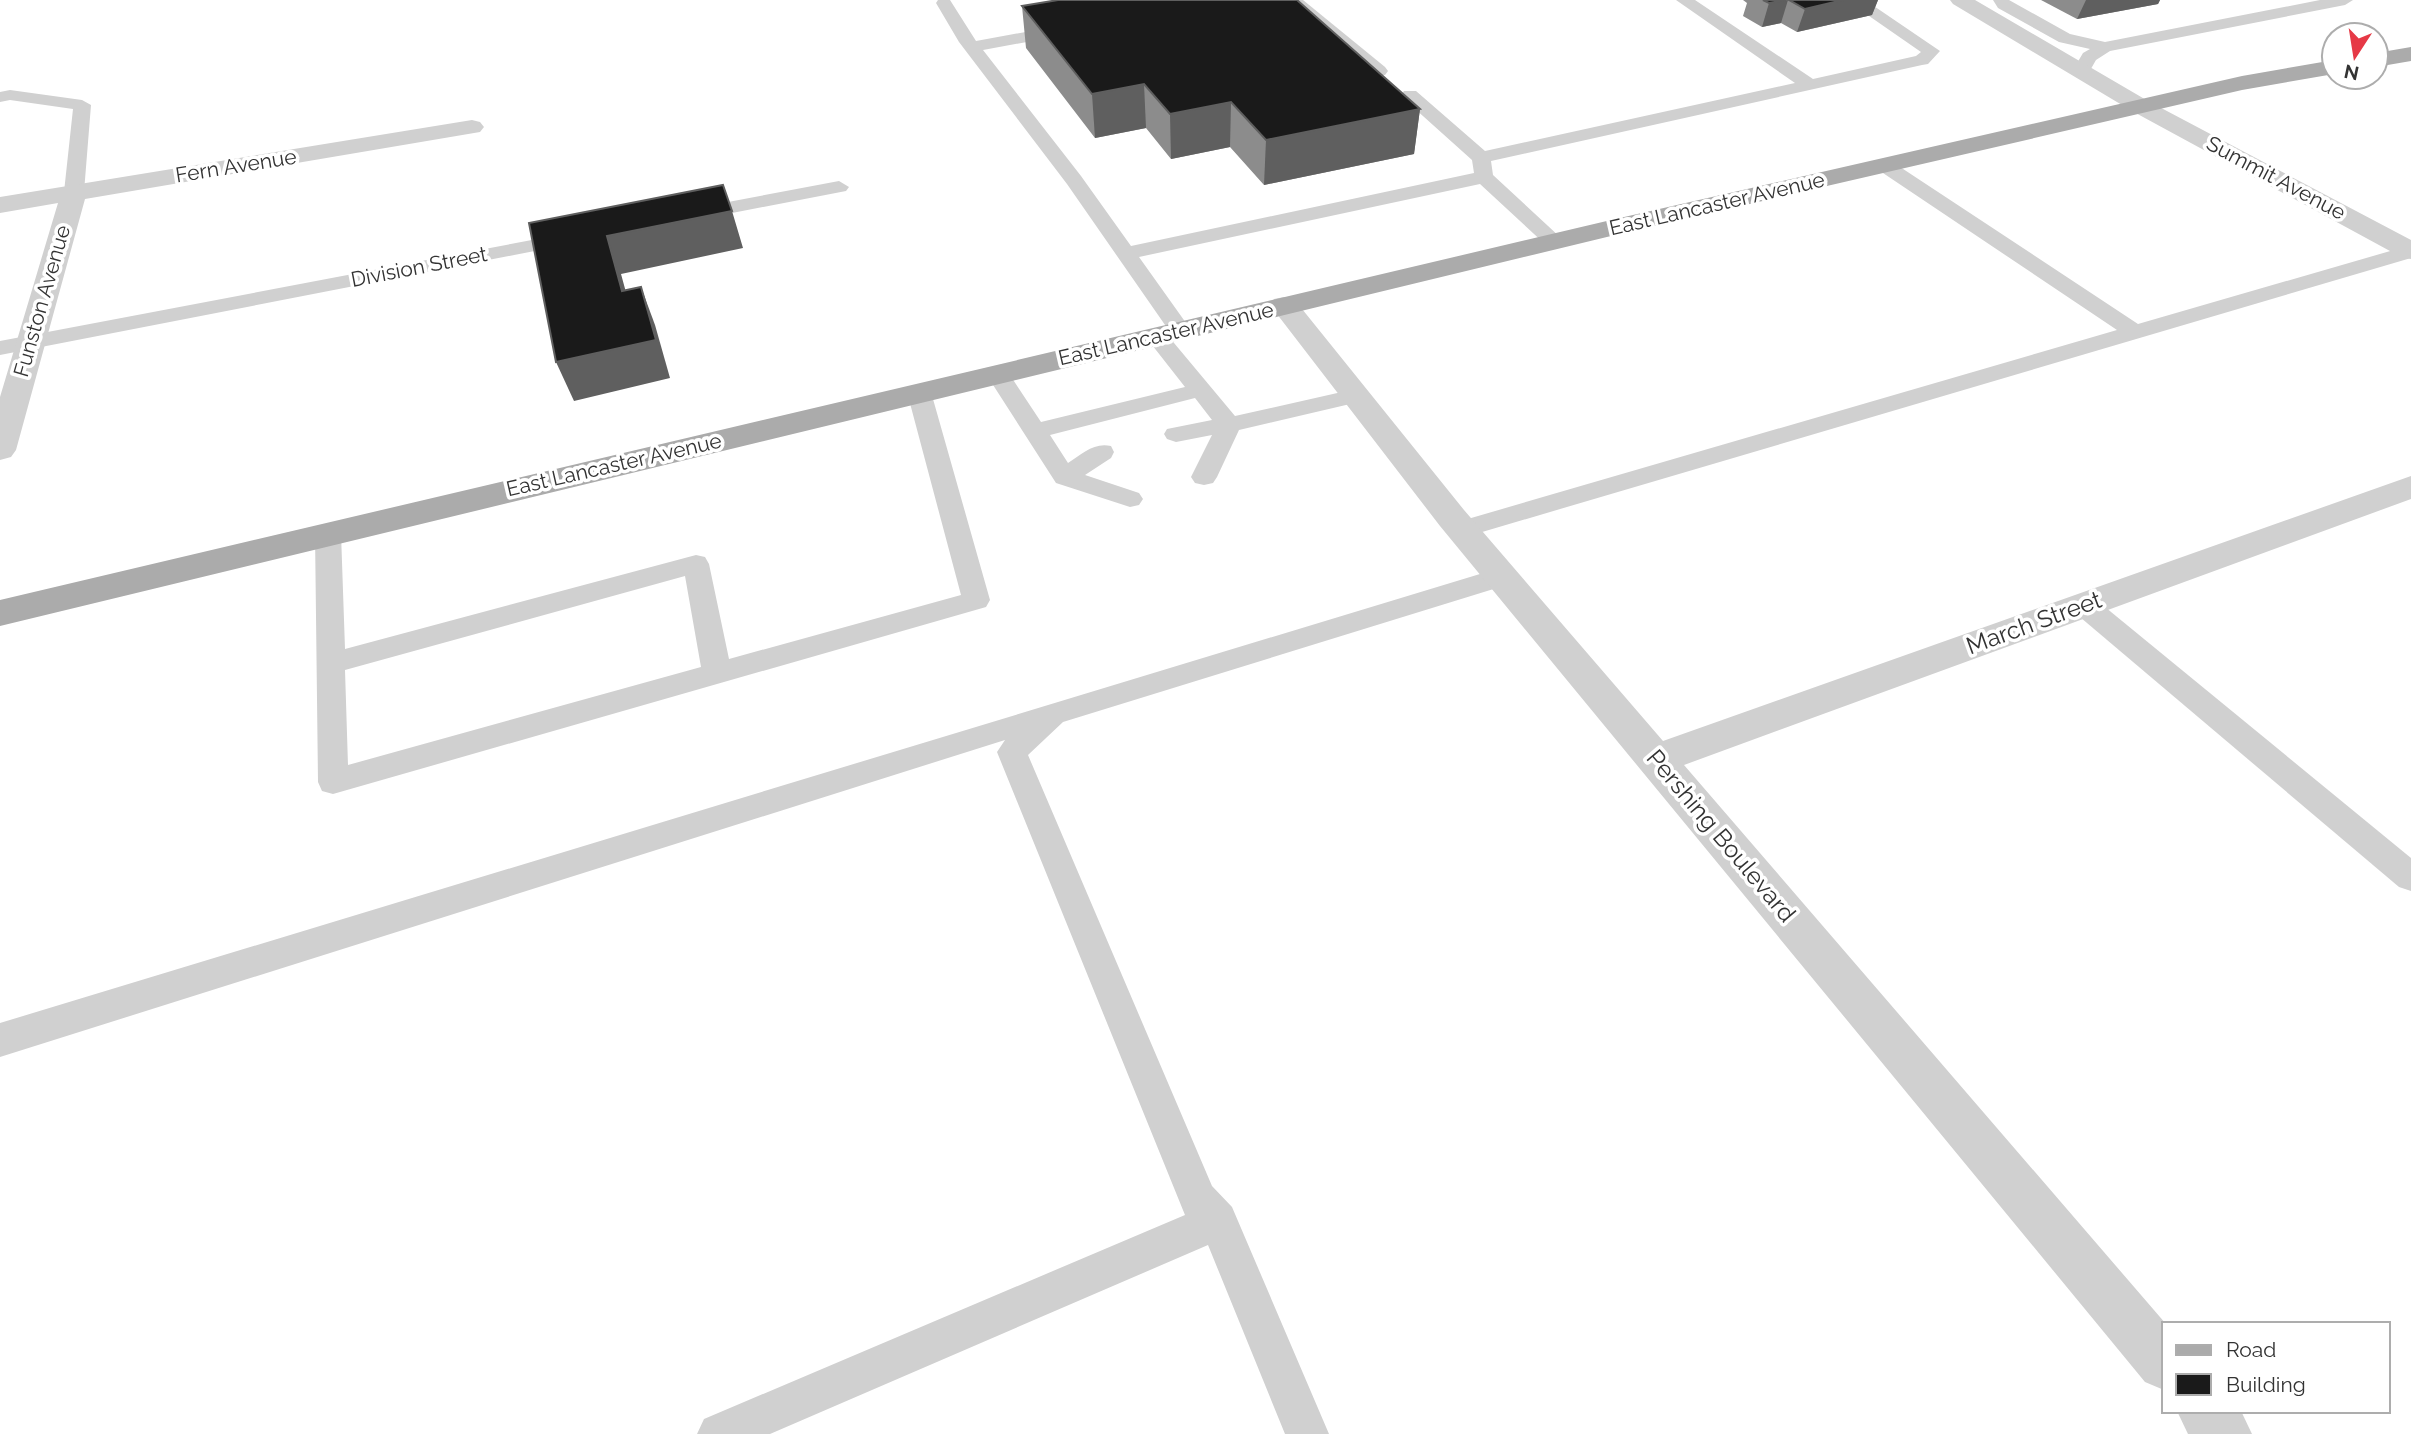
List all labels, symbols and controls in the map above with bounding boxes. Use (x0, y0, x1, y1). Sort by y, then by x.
north arrow (2320, 21, 2390, 91)
text: N (2342, 60, 2361, 85)
street label: Summit Avenue (2202, 130, 2350, 225)
street label: Fern Avenue (174, 144, 298, 187)
street label: East Lancaster Avenue (1607, 167, 1827, 240)
street label: Funston Avenue (8, 222, 75, 380)
street label: Division Street (349, 241, 489, 292)
street label: East Lancaster Avenue (1056, 297, 1276, 370)
street label: East Lancaster Avenue (504, 428, 724, 501)
street label: March Street (1962, 585, 2105, 660)
street label: Pershing Boulevard (1641, 743, 1802, 928)
legend (2162, 1322, 2390, 1413)
text: Road (2226, 1337, 2276, 1362)
text: Building (2226, 1372, 2306, 1397)

